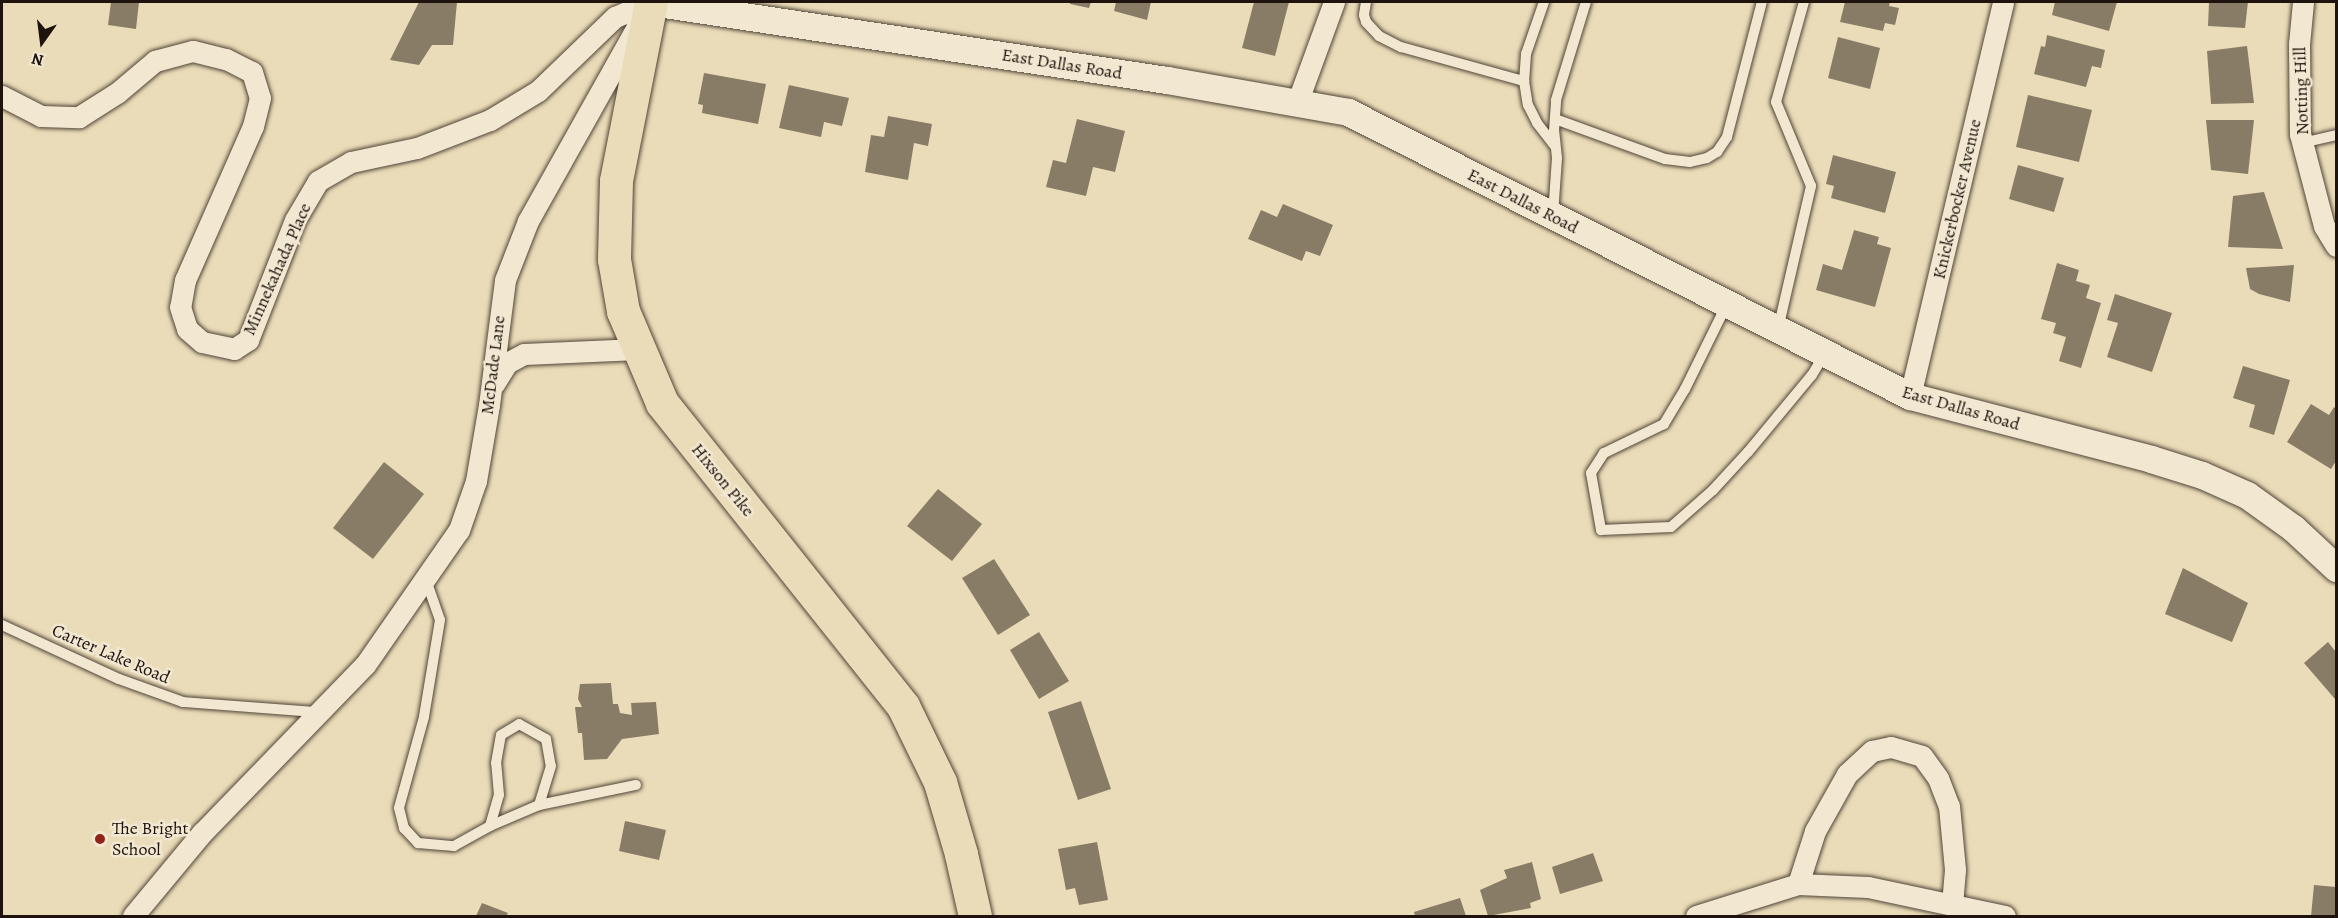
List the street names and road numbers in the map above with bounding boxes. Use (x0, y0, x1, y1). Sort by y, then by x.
street label: East Dallas Road (1000, 44, 1124, 84)
street label: Notting Hill (2289, 47, 2313, 135)
street label: Knickerbocker Avenue (1928, 117, 1986, 281)
street label: East Dallas Road (1464, 164, 1582, 238)
street label: Minnekahada Place (238, 199, 316, 339)
street label: McDade Lane (476, 314, 510, 416)
street label: East Dallas Road (1899, 381, 2023, 435)
street label: Hixson Pike (687, 439, 759, 521)
street label: Carter Lake Road (49, 619, 173, 689)

